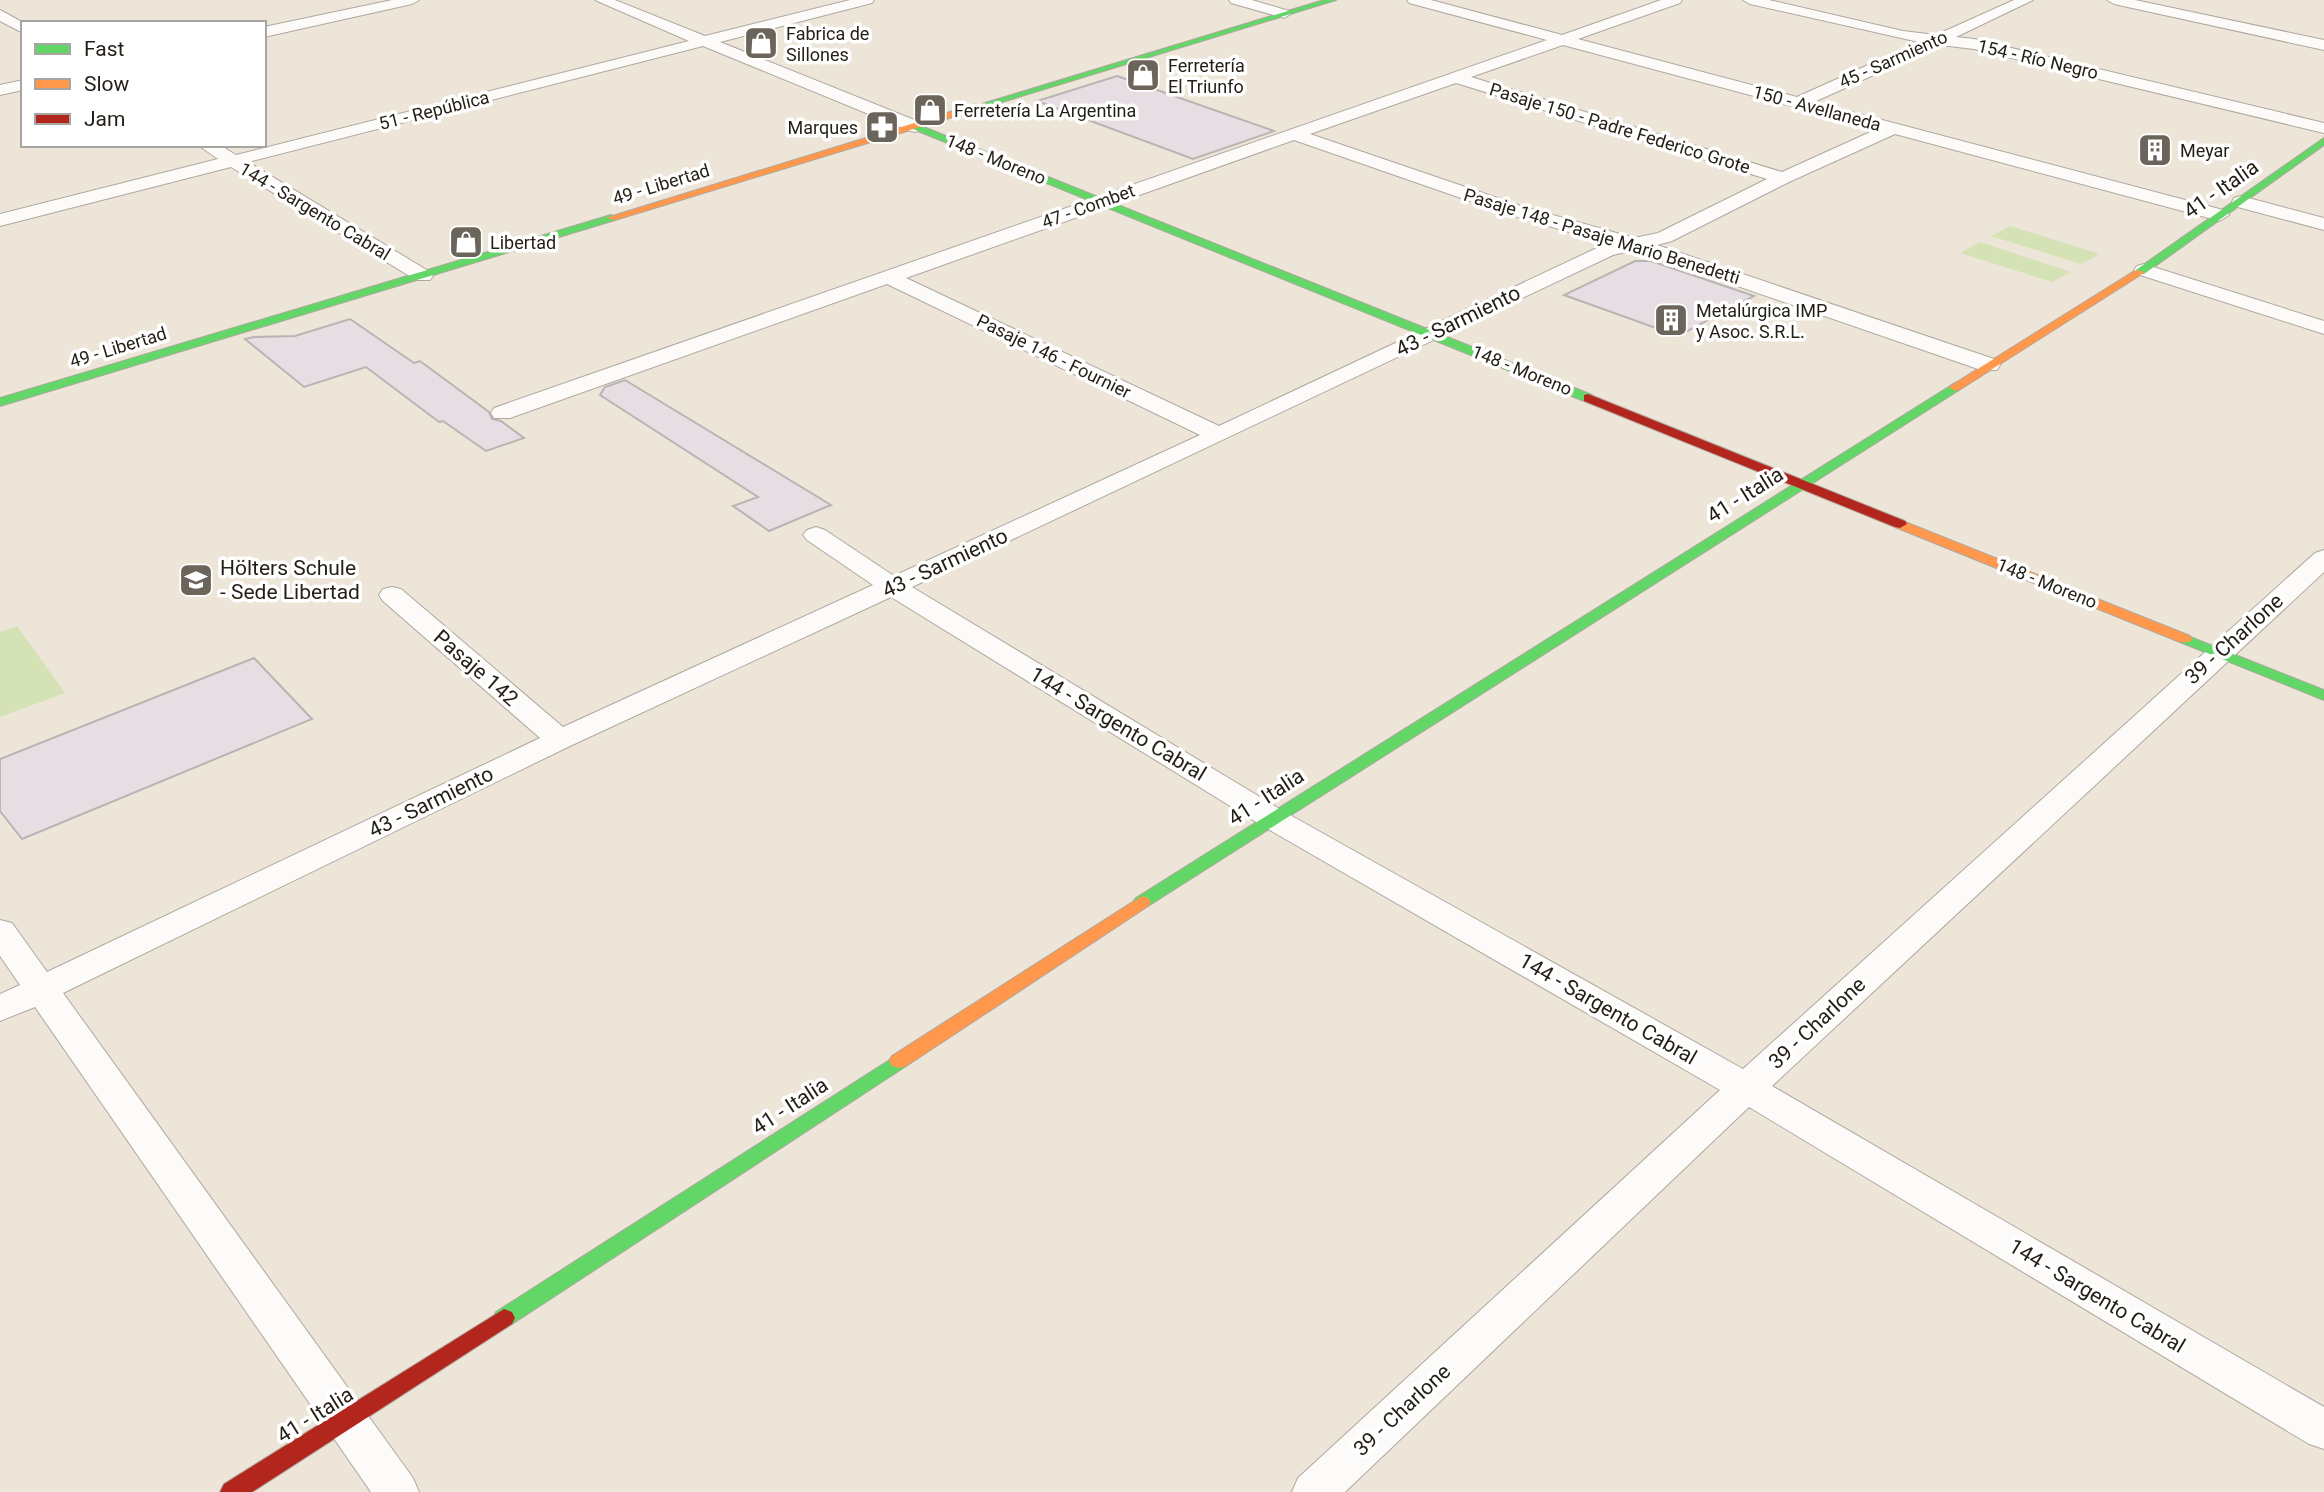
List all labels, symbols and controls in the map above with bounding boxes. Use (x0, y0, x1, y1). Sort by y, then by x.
legend (21, 21, 266, 147)
place label: Fabrica de Sillones (786, 23, 869, 65)
shop icon: Fabrica de Sillones (742, 24, 780, 62)
street label: 45 - Sarmiento (1836, 26, 1950, 92)
street label: 154 - Río Negro (1976, 35, 2100, 83)
text: Fast (84, 37, 125, 61)
place label: Ferretería El Triunfo (1168, 55, 1245, 97)
shop icon: Ferretería El Triunfo (1124, 56, 1162, 94)
text: Slow (84, 72, 130, 96)
street label: Pasaje 150 - Padre Federico Grote (1487, 78, 1753, 178)
street label: 150 - Avellaneda (1751, 81, 1883, 135)
street label: 51 - República (377, 86, 491, 134)
shop icon: Ferretería La Argentina (911, 91, 949, 129)
place label: Ferretería La Argentina (954, 100, 1136, 121)
text: Jam (84, 107, 125, 131)
pharmacy icon: Marques (863, 108, 901, 146)
place label: Marques (788, 117, 858, 138)
street label: 148 - Moreno (943, 129, 1049, 189)
building icon: Meyar (2136, 131, 2174, 169)
place label: Meyar (2180, 140, 2229, 161)
street label: 41 - Italia (2179, 155, 2263, 223)
street label: 144 - Sargento Cabral (236, 158, 394, 264)
street label: 49 - Libertad (610, 159, 712, 209)
street label: 47 - Combet (1039, 179, 1137, 233)
street label: Pasaje 148 - Pasaje Mario Benedetti (1461, 184, 1743, 288)
shop icon: Libertad (447, 223, 485, 261)
place label: Libertad (490, 232, 556, 253)
street label: 43 - Sarmiento (1392, 280, 1524, 362)
place label: Metalúrgica IMP y Asoc. S.R.L. (1696, 300, 1827, 342)
building icon: Metalúrgica IMP y Asoc. S.R.L. (1652, 301, 1690, 339)
street label: Pasaje 146 - Fournier (974, 310, 1134, 402)
street label: 49 - Libertad (67, 322, 169, 372)
street label: 148 - Moreno (1469, 340, 1575, 400)
street label: 41 - Italia (1702, 462, 1788, 528)
street label: 43 - Sarmiento (878, 523, 1012, 603)
street label: 148 - Moreno (1994, 553, 2100, 613)
place label: Hölters Schule - Sede Libertad (220, 556, 360, 604)
school or university icon: Hölters Schule - Sede Libertad (177, 561, 215, 599)
street label: 39 - Charlone (2180, 589, 2288, 689)
street label: Pasaje 142 (429, 625, 523, 711)
street label: 144 - Sargento Cabral (1026, 662, 1210, 786)
street label: 43 - Sarmiento (365, 761, 497, 843)
street label: 41 - Italia (1224, 764, 1308, 830)
street label: 144 - Sargento Cabral (1515, 948, 1701, 1070)
street label: 39 - Charlone (1764, 972, 1870, 1074)
street label: 41 - Italia (748, 1073, 832, 1139)
street label: 144 - Sargento Cabral (2005, 1234, 2189, 1358)
street label: 39 - Charlone (1349, 1359, 1455, 1461)
street label: 41 - Italia (272, 1382, 358, 1448)

